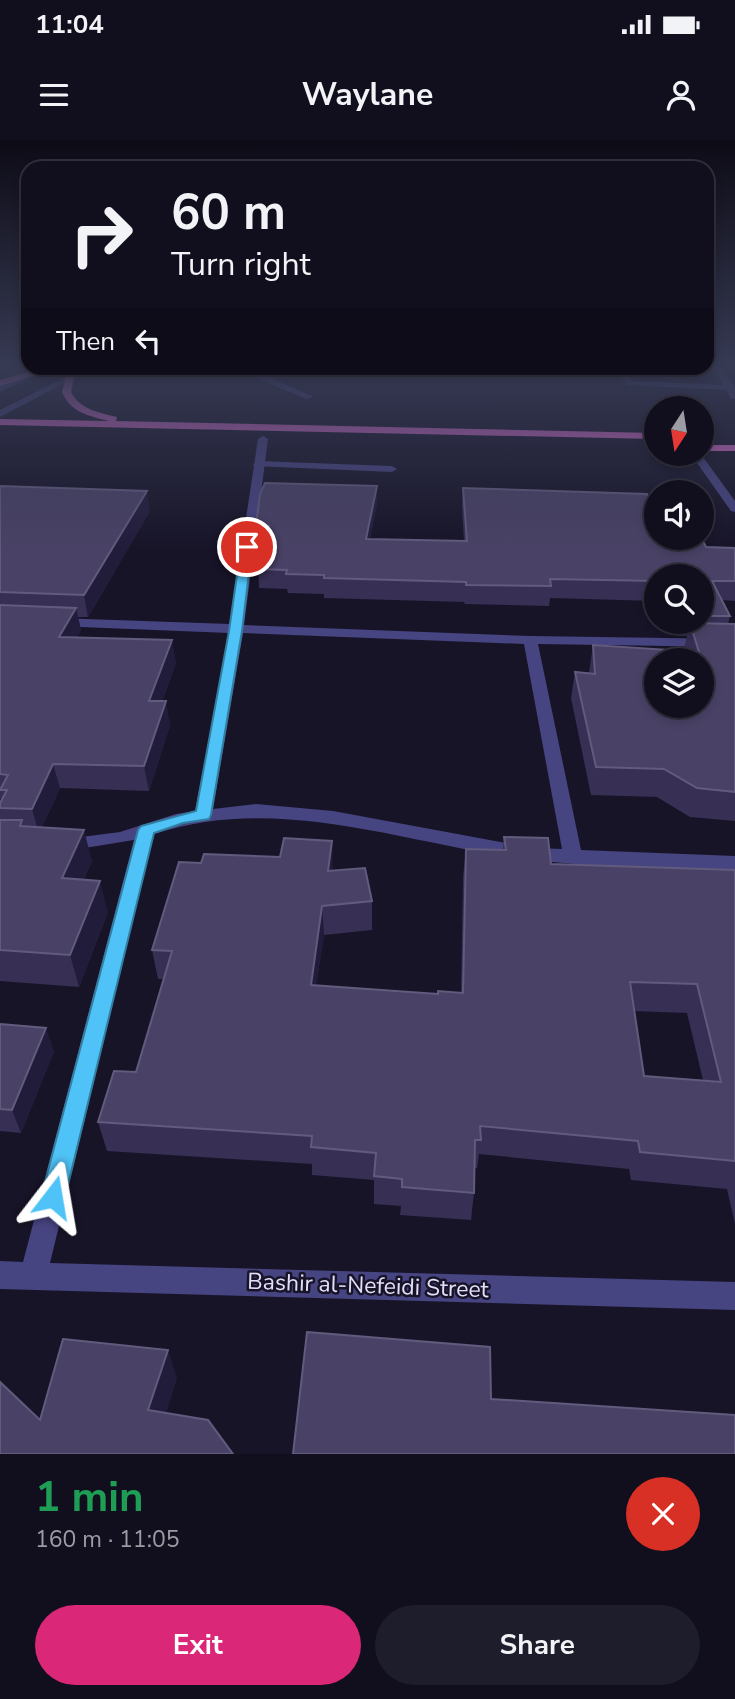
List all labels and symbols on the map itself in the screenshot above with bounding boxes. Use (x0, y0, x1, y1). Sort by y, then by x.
north arrow (644, 396, 714, 466)
pin (217, 517, 277, 577)
position arrow (16, 1160, 90, 1234)
street label: Bashir al-Nefeidi Street (247, 1266, 490, 1305)

